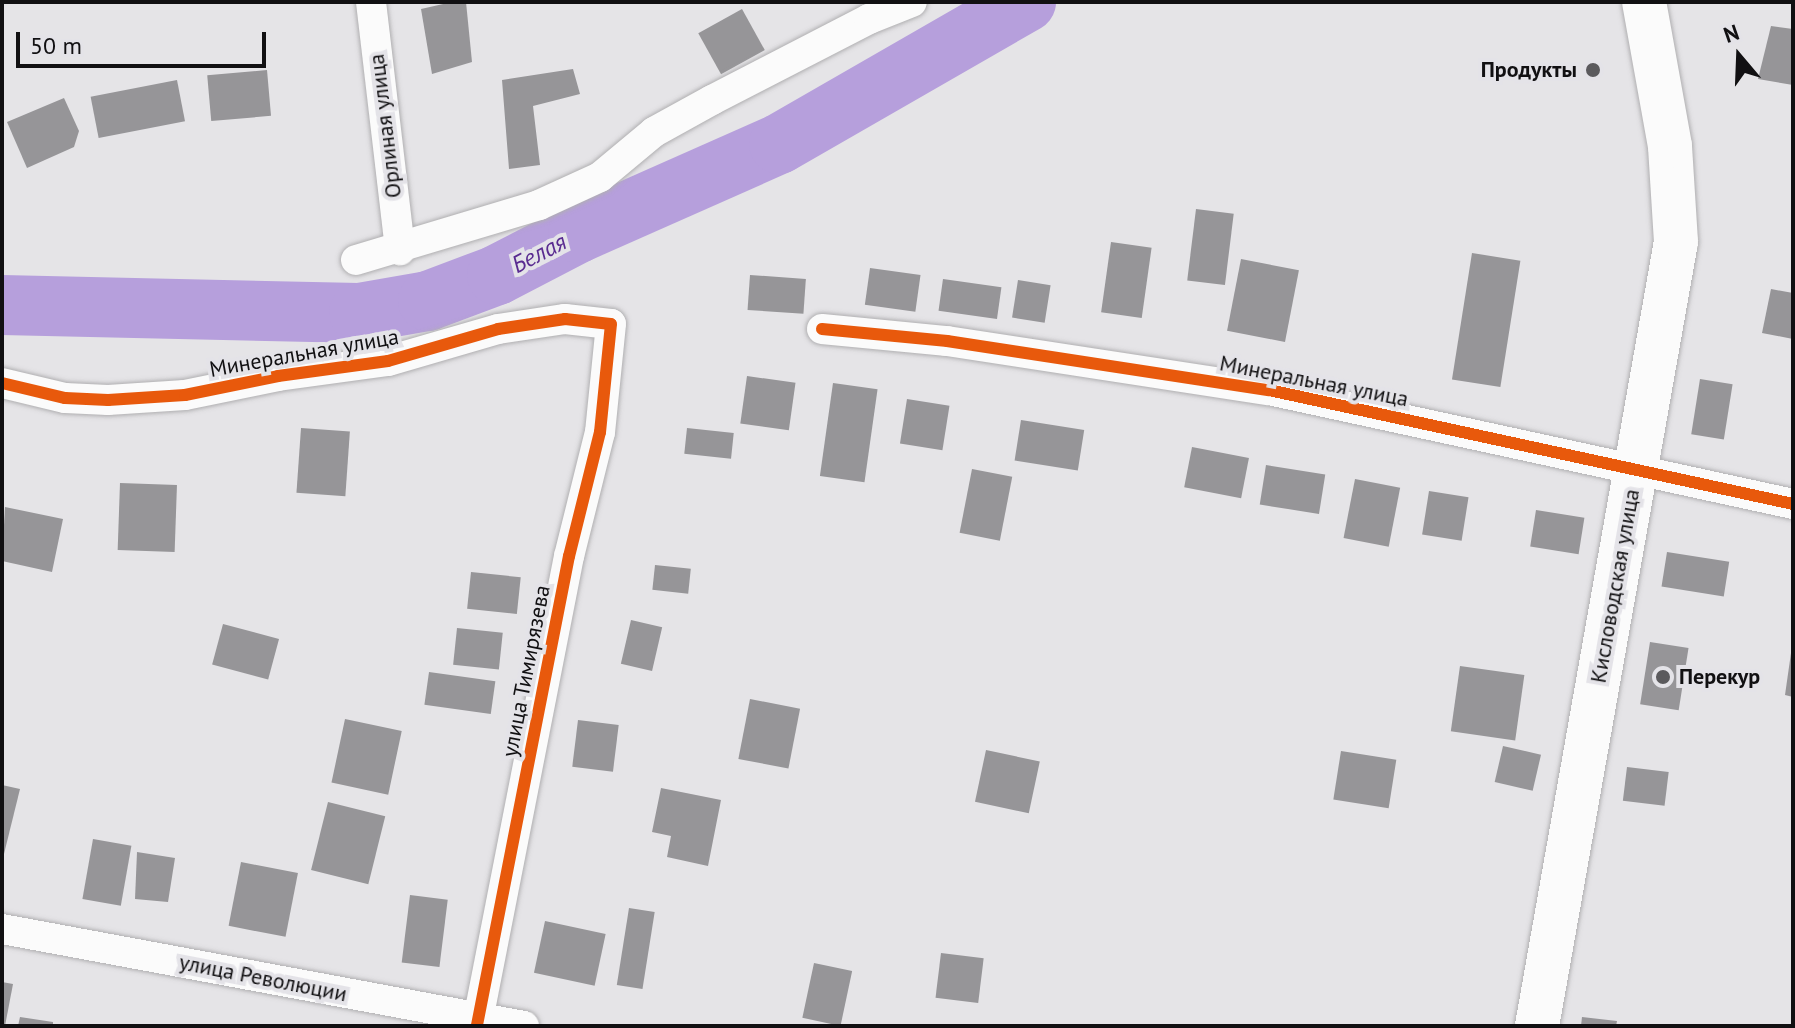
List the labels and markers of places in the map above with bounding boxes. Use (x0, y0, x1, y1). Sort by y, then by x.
place label: Продукты (1481, 57, 1577, 83)
marker: Продукты (1584, 61, 1602, 79)
place label: Перекур (1679, 664, 1760, 690)
marker: Перекур (1654, 668, 1672, 686)

